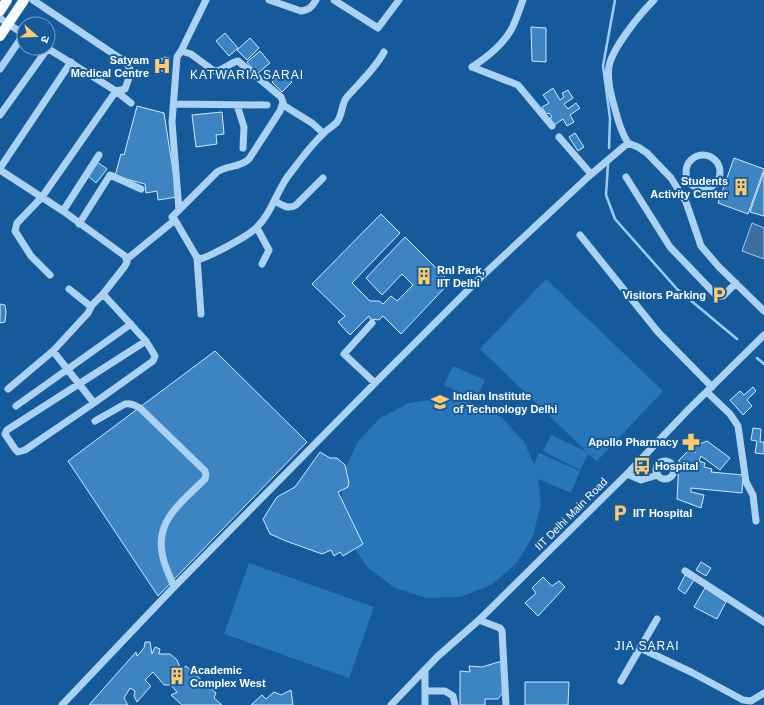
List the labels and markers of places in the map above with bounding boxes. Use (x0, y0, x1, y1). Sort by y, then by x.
place label: Satyam Medical Centre (71, 54, 149, 79)
hospital icon: Satyam Medical Centre (152, 56, 172, 76)
place label: Students Activity Center (650, 175, 729, 200)
building icon: Students Activity Center (731, 177, 751, 197)
place label: RnI Park, IIT Delhi (437, 264, 485, 289)
building icon: RnI Park, IIT Delhi (414, 266, 434, 286)
parking icon: Visitors Parking (709, 285, 729, 305)
place label: Visitors Parking (622, 289, 706, 301)
place label: Indian Institute of Technology Delhi (453, 390, 557, 415)
school or university icon: Indian Institute of Technology Delhi (430, 392, 450, 412)
pharmacy icon: Apollo Pharmacy (681, 432, 701, 452)
place label: Apollo Pharmacy (588, 436, 679, 448)
bus stop icon: Hospital (632, 456, 652, 476)
place label: Hospital (655, 460, 698, 472)
parking icon: IIT Hospital (610, 503, 630, 523)
place label: IIT Hospital (633, 507, 692, 519)
place label: Academic Complex West (190, 664, 266, 689)
building icon: Academic Complex West (167, 666, 187, 686)

